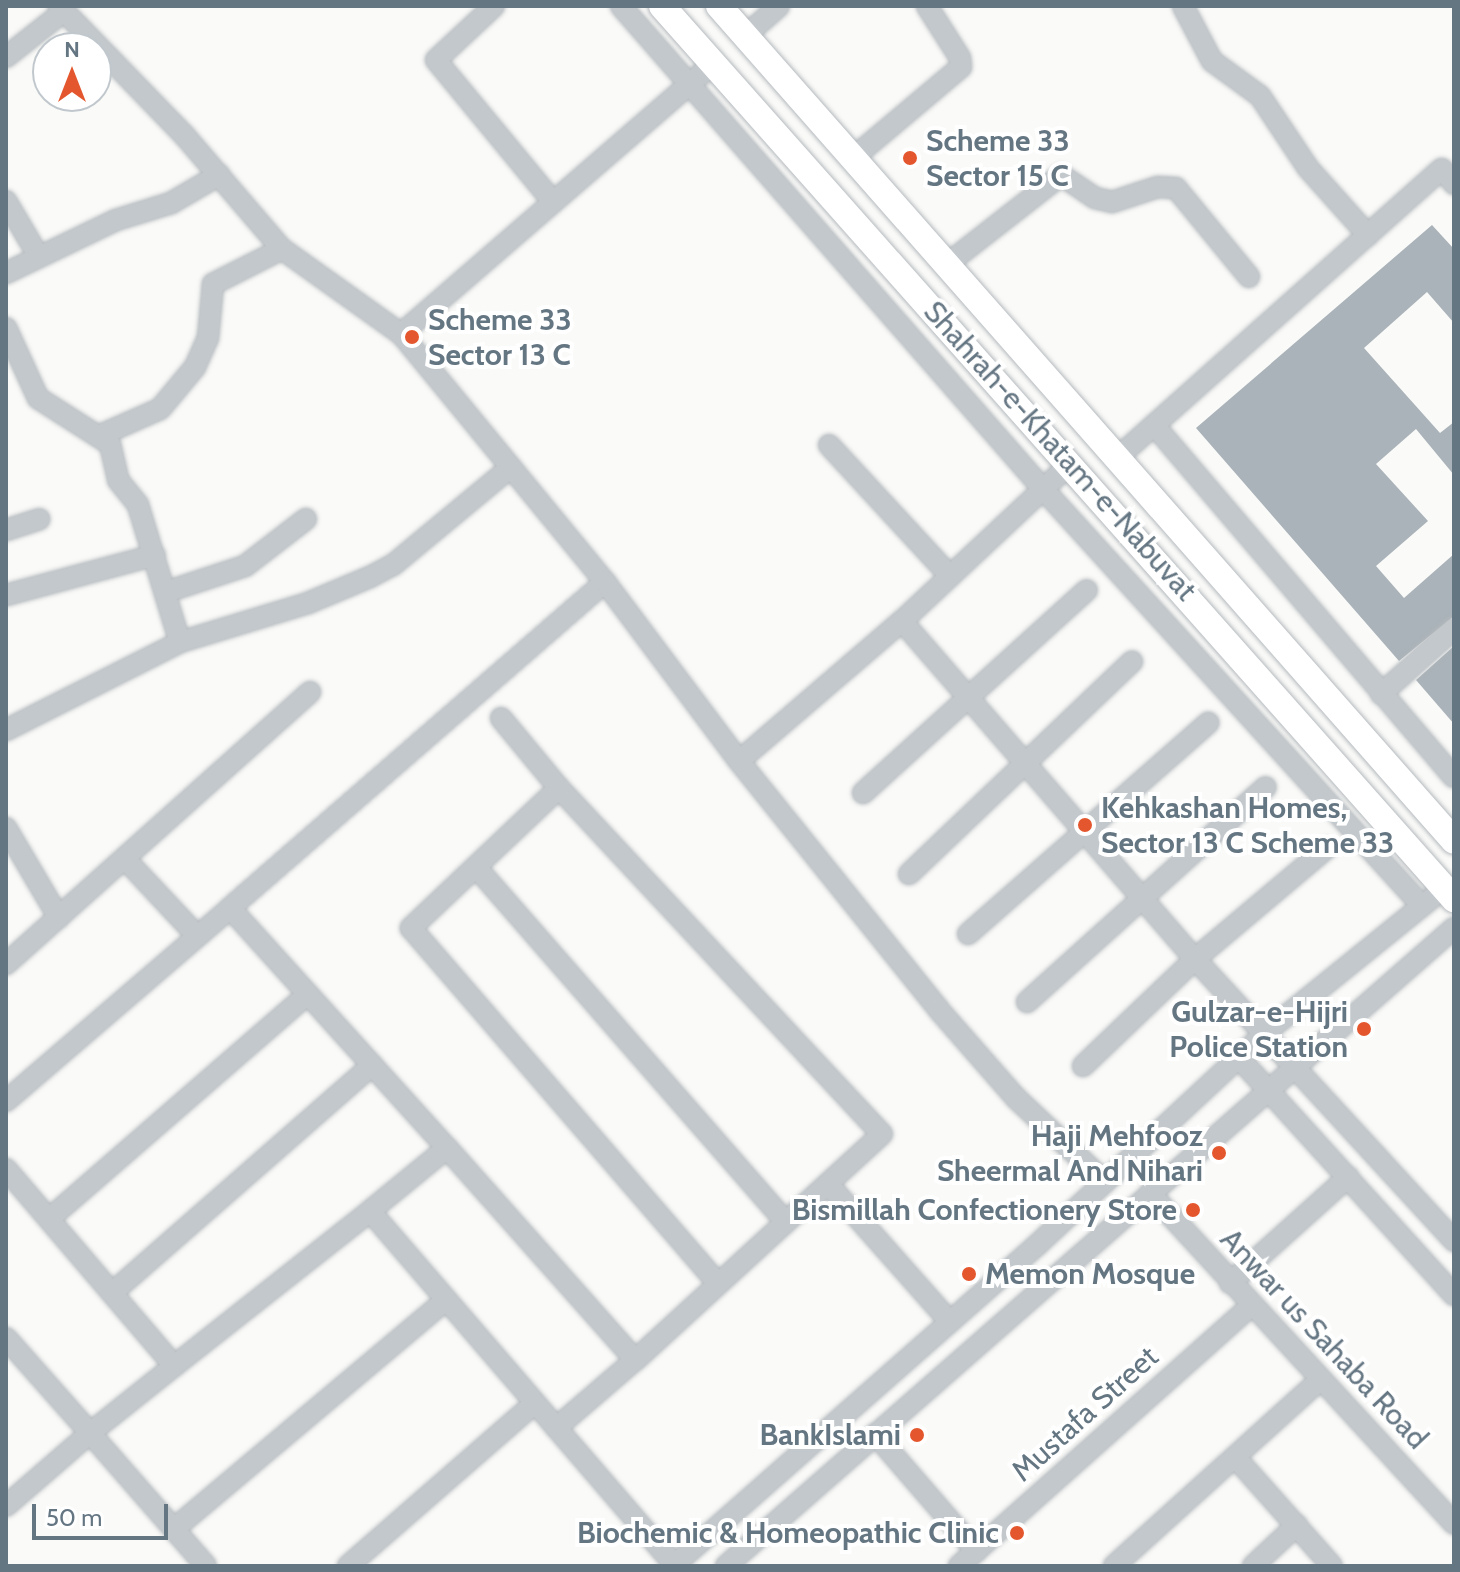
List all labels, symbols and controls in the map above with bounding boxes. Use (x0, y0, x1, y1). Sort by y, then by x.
north arrow (32, 32, 112, 112)
text: N (64, 36, 80, 63)
place label: Scheme 33 Sector 15 C (926, 123, 1070, 194)
marker: Scheme 33 Sector 15 C (901, 149, 919, 167)
street label: Shahrah-e-Khatam-e-Nabuvat (916, 294, 1204, 608)
place label: Scheme 33 Sector 13 C (428, 302, 572, 372)
marker: Scheme 33 Sector 13 C (403, 328, 421, 346)
place label: Kehkashan Homes, Sector 13 C Scheme 33 (1101, 790, 1394, 860)
marker: Kehkashan Homes, Sector 13 C Scheme 33 (1076, 816, 1094, 834)
place label: Gulzar-e-Hijri Police Station (1169, 994, 1348, 1064)
marker: Gulzar-e-Hijri Police Station (1355, 1020, 1373, 1038)
place label: Haji Mehfooz Sheermal And Nihari (937, 1118, 1203, 1188)
marker: Haji Mehfooz Sheermal And Nihari (1210, 1144, 1228, 1162)
place label: Bismillah Confectionery Store (792, 1192, 1177, 1228)
marker: Bismillah Confectionery Store (1184, 1201, 1202, 1219)
street label: Anwar us Sahaba Road (1213, 1222, 1435, 1456)
place label: Memon Mosque (985, 1256, 1195, 1292)
marker: Memon Mosque (960, 1265, 978, 1283)
street label: Mustafa Street (1004, 1339, 1166, 1489)
place label: BankIslami (759, 1417, 901, 1453)
marker: BankIslami (908, 1426, 926, 1444)
scale bar (36, 1488, 172, 1538)
text: 50 m (46, 1503, 102, 1532)
place label: Biochemic & Homeopathic Clinic (577, 1515, 999, 1551)
marker: Biochemic & Homeopathic Clinic (1006, 1522, 1028, 1544)

